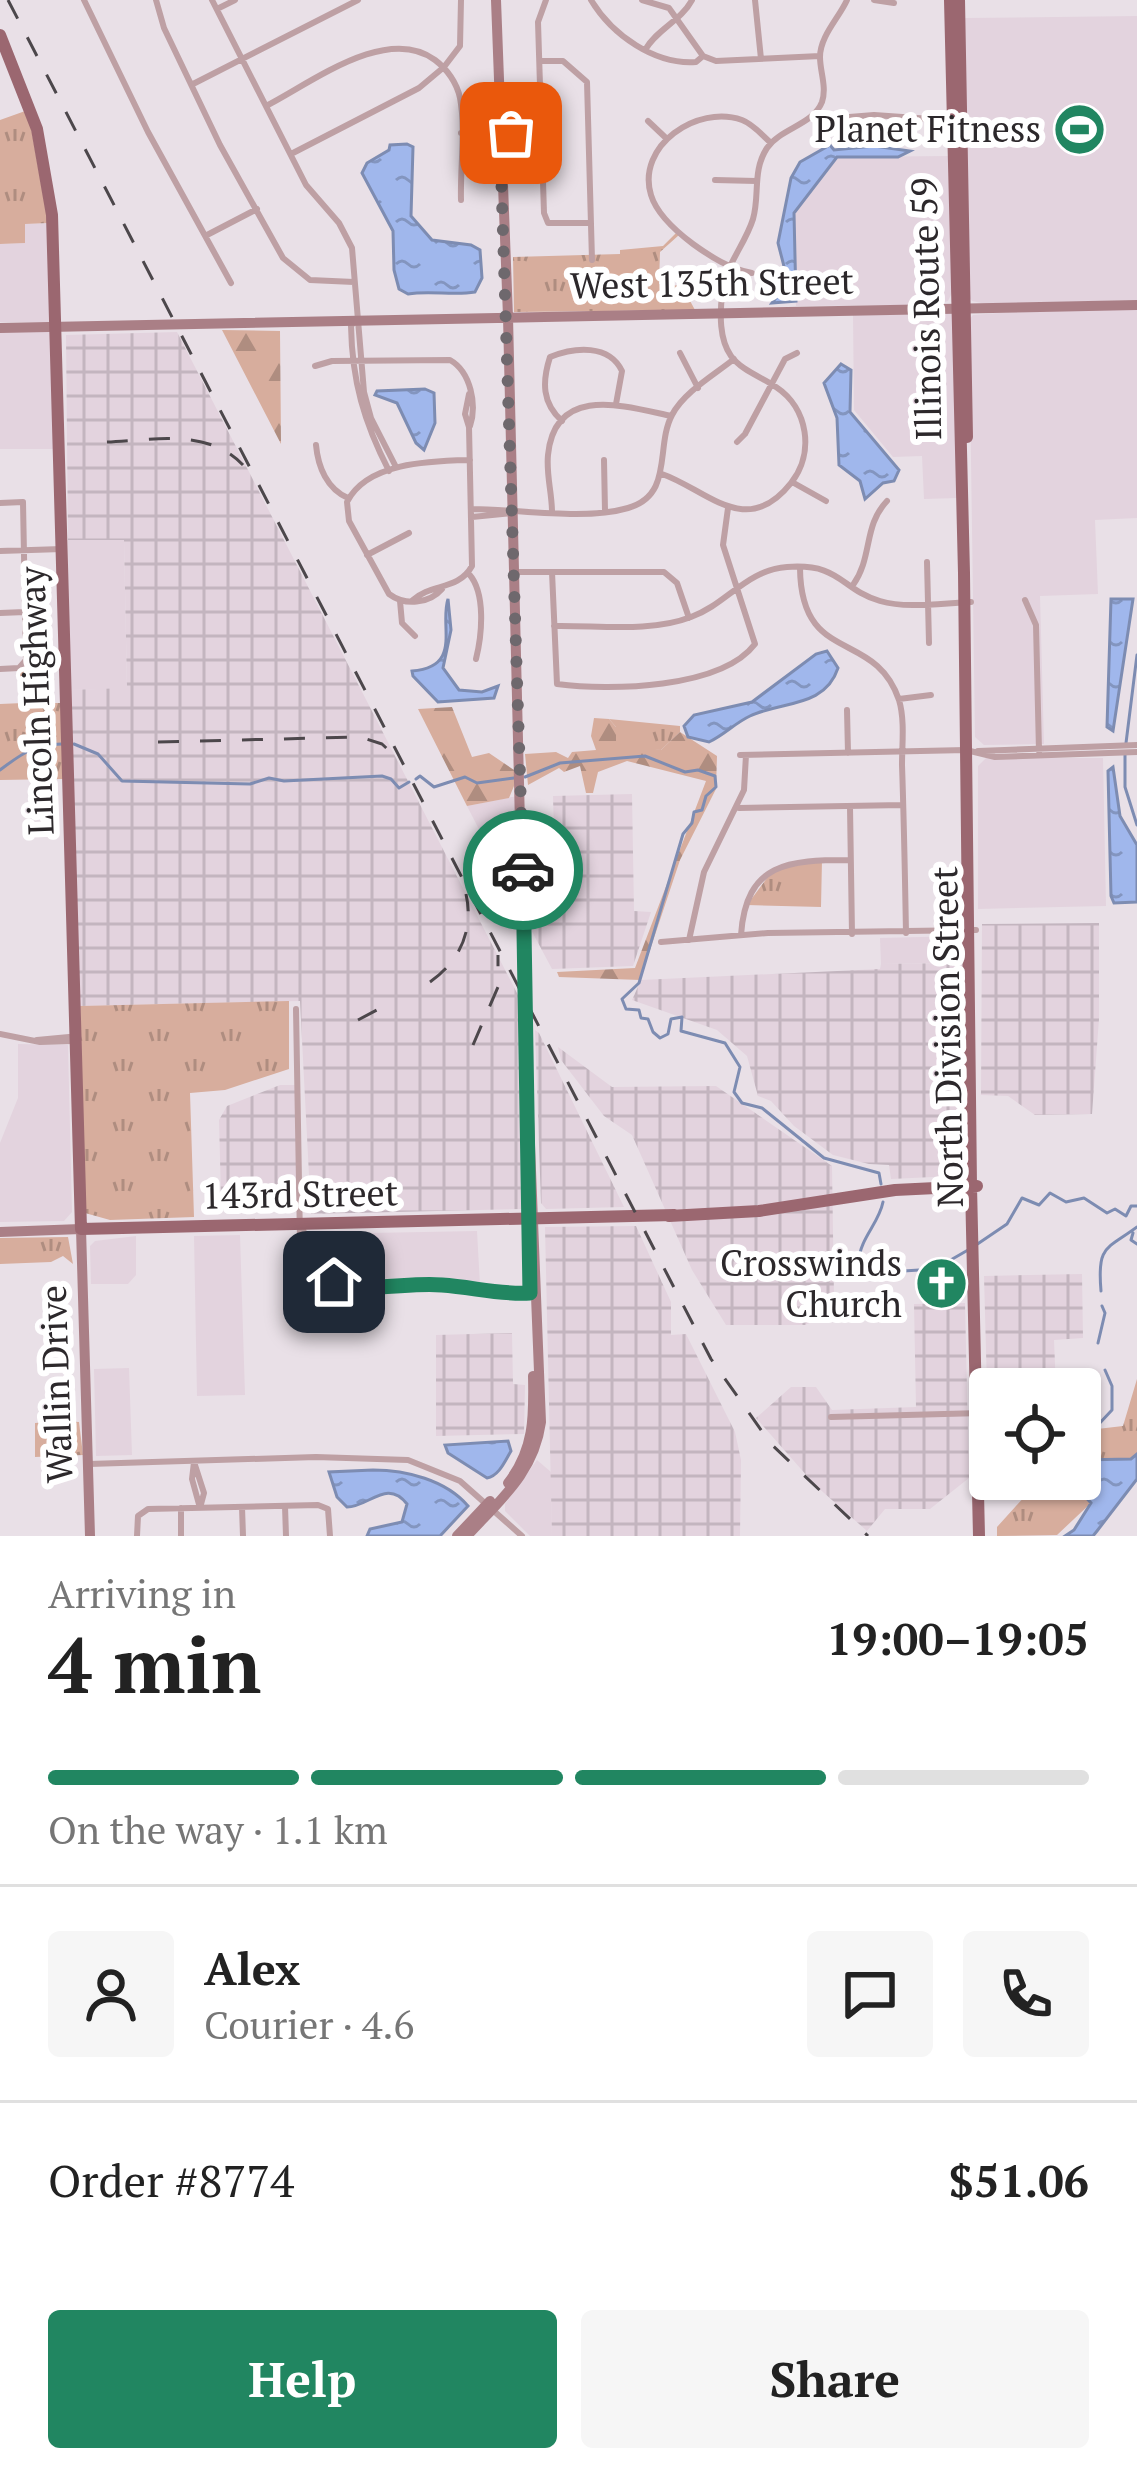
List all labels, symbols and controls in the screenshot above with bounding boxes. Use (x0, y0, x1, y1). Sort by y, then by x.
pin (460, 82, 562, 184)
icon: bag (478, 100, 544, 166)
sports icon: Planet Fitness (1052, 101, 1108, 157)
place label: Planet Fitness (814, 105, 1041, 152)
street label: Illinois Route 59 (900, 177, 951, 441)
street label: West 135th Street (570, 257, 854, 308)
street label: Lincoln Highway (7, 565, 64, 836)
courier (463, 810, 583, 930)
icon: car (490, 837, 556, 903)
street label: North Division Street (920, 866, 973, 1208)
street label: 143rd Street (202, 1168, 398, 1219)
pin (283, 1231, 385, 1333)
place label: Crosswinds Church (720, 1239, 902, 1327)
icon: home (301, 1249, 367, 1315)
church icon: Crosswinds Church (913, 1256, 969, 1312)
street label: Wallin Drive (29, 1284, 82, 1484)
map controls (969, 1368, 1101, 1500)
button: locate (969, 1368, 1101, 1500)
text: Arriving in (48, 1567, 236, 1619)
text: 19:00–19:05 (827, 1608, 1089, 1668)
text: 4 min (48, 1612, 261, 1715)
text: On the way · 1.1 km (48, 1803, 388, 1855)
button: person (48, 1931, 174, 2057)
button: chat (807, 1931, 933, 2057)
button: phone (963, 1931, 1089, 2057)
text: Alex (204, 1938, 300, 1998)
text: Courier · 4.6 (204, 1998, 414, 2050)
text: Order #8774 (48, 2150, 294, 2210)
text: $51.06 (949, 2150, 1089, 2210)
button: Help (48, 2310, 557, 2448)
button: Share (581, 2310, 1089, 2448)

